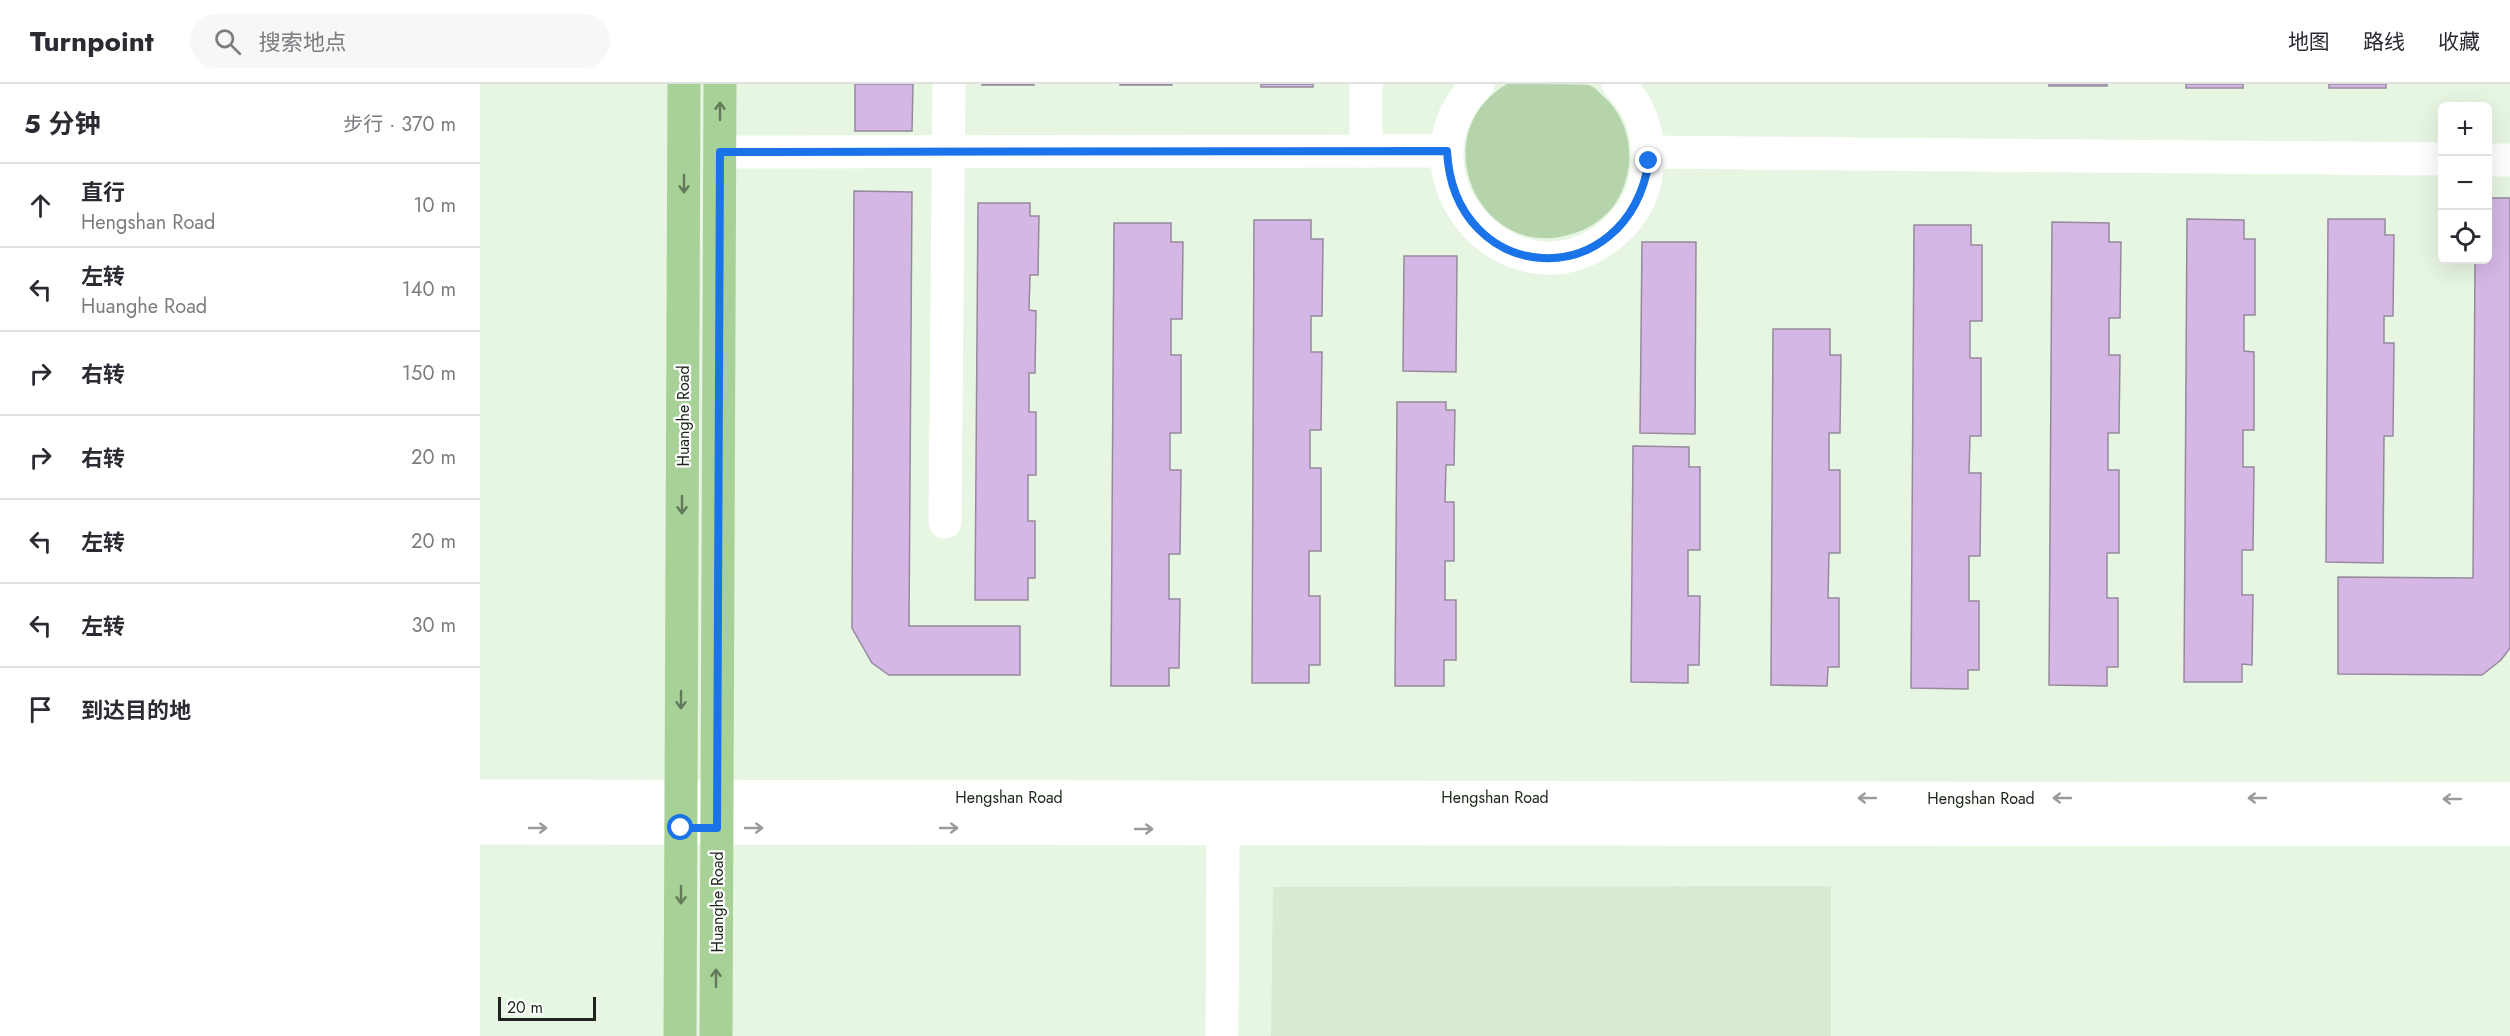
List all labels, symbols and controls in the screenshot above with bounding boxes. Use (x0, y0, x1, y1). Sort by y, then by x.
search box (190, 14, 610, 68)
text: Turnpoint (30, 21, 154, 62)
icon: search (211, 25, 244, 58)
text: 搜索地点 (259, 26, 347, 58)
text: 地图 (2288, 27, 2330, 57)
text: 路线 (2363, 27, 2405, 57)
text: 收藏 (2438, 27, 2480, 57)
one-way arrow (714, 101, 726, 121)
map controls (2438, 102, 2492, 264)
button: + (2438, 102, 2492, 156)
text: 5 分钟 (24, 105, 101, 143)
text: 步行 · 370 m (343, 110, 456, 139)
route end (1635, 147, 1661, 173)
button: − (2438, 156, 2492, 210)
one-way arrow (678, 174, 690, 194)
text: 直行 (81, 176, 125, 208)
icon: ahead (24, 189, 57, 222)
text: 10 m (413, 191, 456, 220)
text: Hengshan Road (81, 208, 215, 237)
button: locate (2438, 210, 2492, 264)
text: 左转 (81, 260, 125, 292)
icon: left (24, 273, 57, 306)
text: 140 m (402, 275, 456, 304)
text: Huanghe Road (81, 292, 207, 321)
icon: right (24, 357, 57, 390)
text: 右转 (81, 358, 125, 390)
text: 150 m (402, 359, 456, 388)
street label: Huanghe Road (672, 365, 695, 467)
icon: right (24, 441, 57, 474)
text: 右转 (81, 442, 125, 474)
text: 20 m (411, 443, 456, 472)
one-way arrow (676, 495, 688, 515)
icon: left (24, 525, 57, 558)
text: 左转 (81, 526, 125, 558)
text: 20 m (411, 527, 456, 556)
icon: left (24, 609, 57, 642)
text: 左转 (81, 610, 125, 642)
text: 30 m (411, 611, 456, 640)
one-way arrow (675, 690, 687, 710)
icon: arrive (24, 693, 57, 726)
text: 到达目的地 (81, 694, 191, 726)
street label: Hengshan Road (955, 786, 1063, 809)
street label: Hengshan Road (1441, 786, 1549, 809)
street label: Hengshan Road (1927, 787, 2035, 810)
one-way arrow (1857, 792, 1877, 804)
one-way arrow (2052, 792, 2072, 804)
one-way arrow (2247, 792, 2267, 804)
one-way arrow (2442, 793, 2462, 805)
route start (667, 814, 693, 840)
one-way arrow (528, 822, 548, 834)
one-way arrow (744, 822, 764, 834)
one-way arrow (939, 822, 959, 834)
one-way arrow (1134, 823, 1154, 835)
street label: Huanghe Road (706, 851, 729, 953)
one-way arrow (675, 885, 687, 905)
one-way arrow (710, 968, 722, 988)
scale bar (498, 994, 596, 1022)
text: 20 m (507, 996, 543, 1019)

